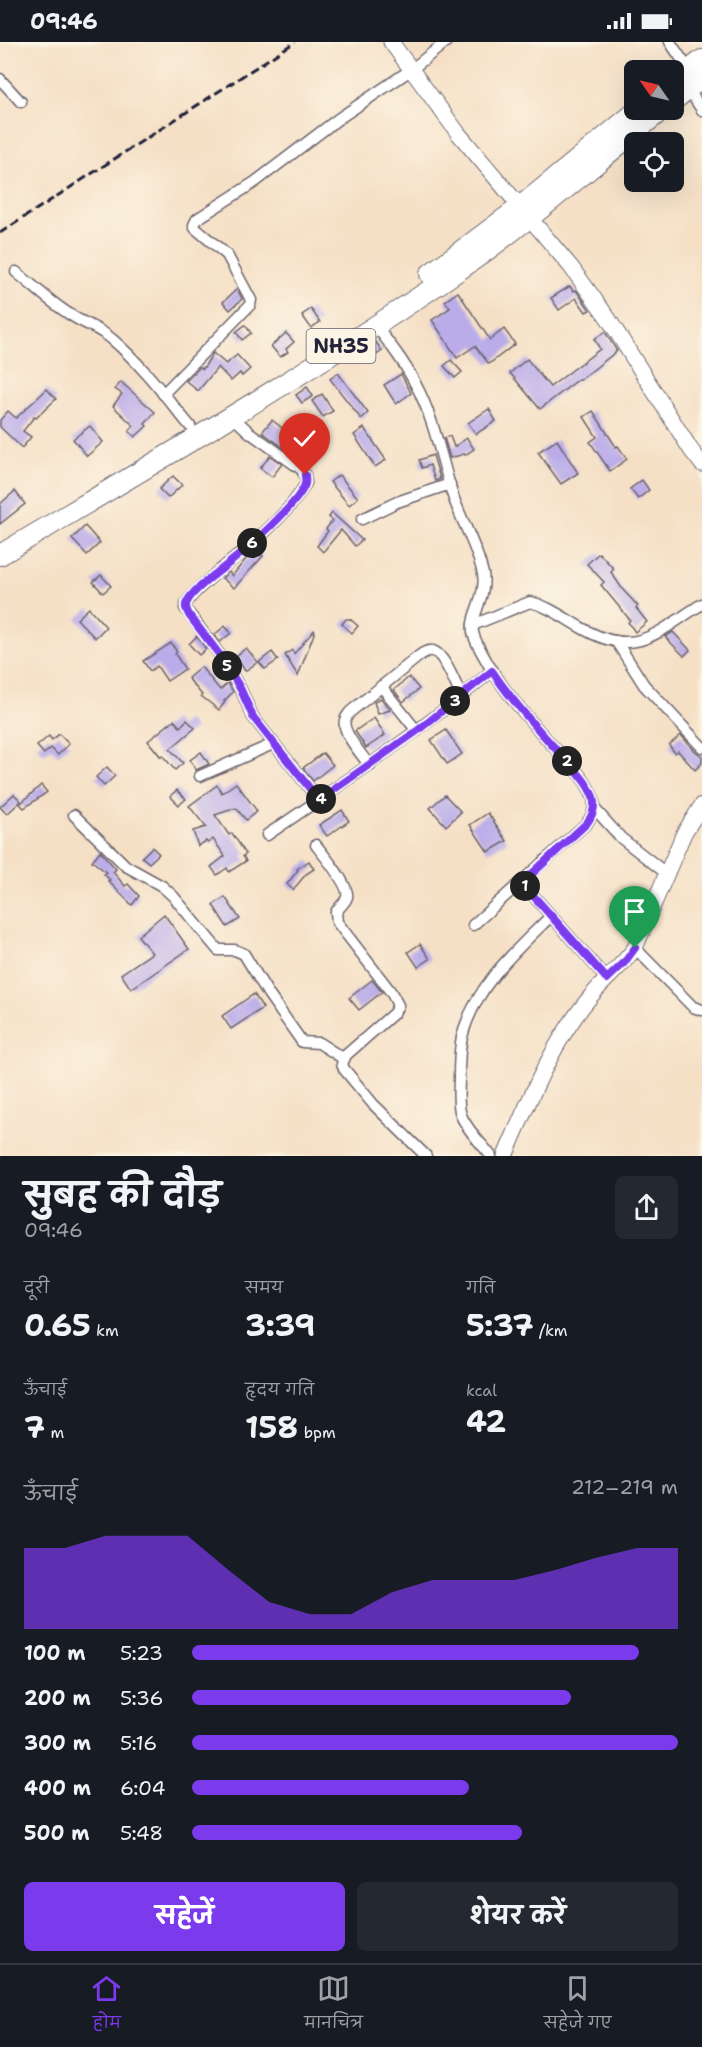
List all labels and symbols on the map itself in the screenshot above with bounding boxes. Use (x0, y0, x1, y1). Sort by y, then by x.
north arrow (624, 60, 684, 120)
road number: NH35 (306, 329, 376, 363)
pin (279, 413, 330, 475)
pin: 6 (237, 528, 267, 558)
pin: 5 (212, 651, 242, 681)
pin: 3 (440, 686, 470, 716)
pin: 2 (552, 746, 582, 776)
pin: 4 (306, 784, 336, 814)
pin: 1 (510, 871, 540, 901)
pin (609, 886, 660, 948)

